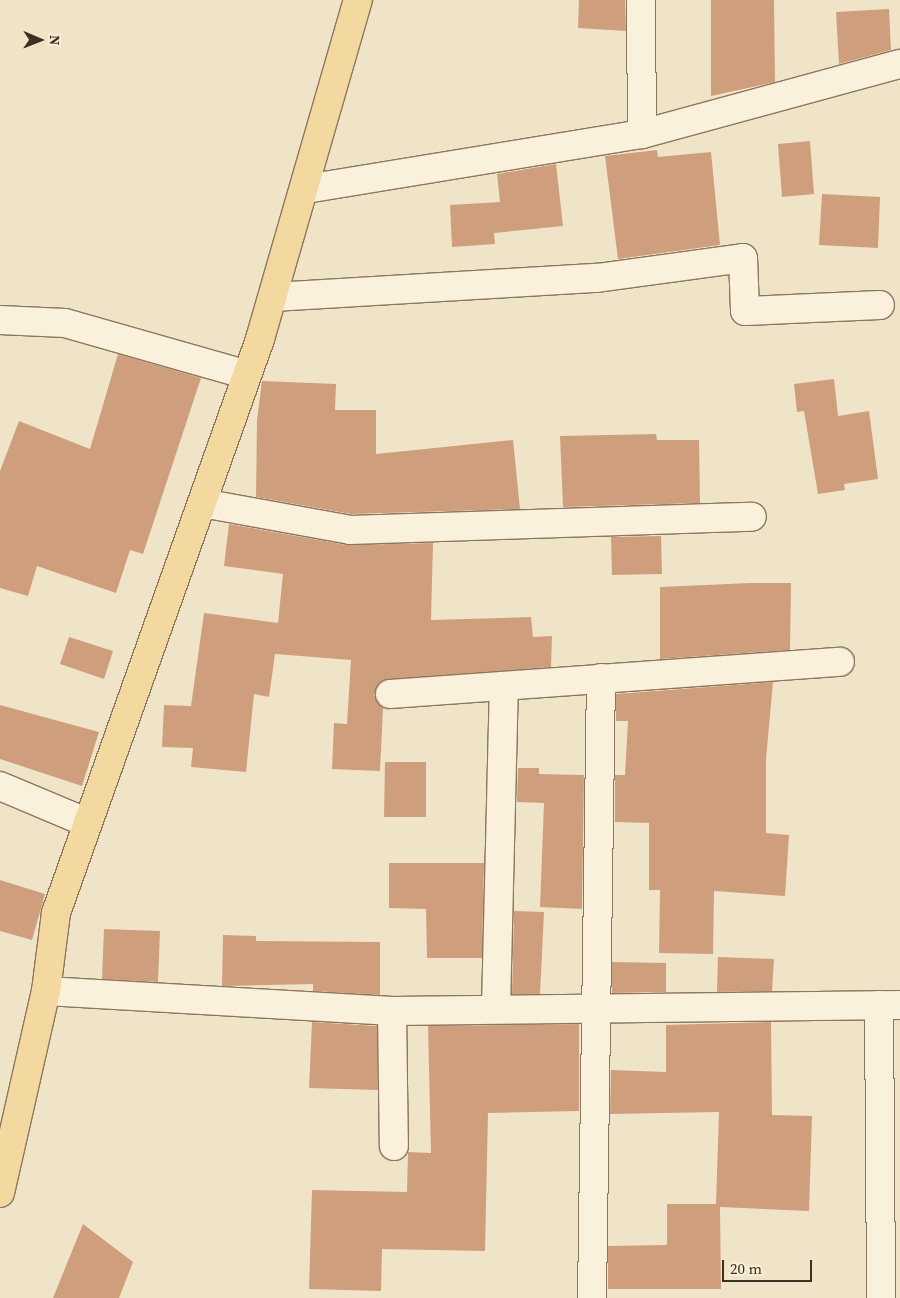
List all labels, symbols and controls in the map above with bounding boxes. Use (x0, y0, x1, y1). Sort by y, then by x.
north arrow (15, 15, 65, 65)
text: N (45, 35, 65, 46)
scale bar (725, 1250, 815, 1282)
text: 20 m (730, 1258, 762, 1279)

